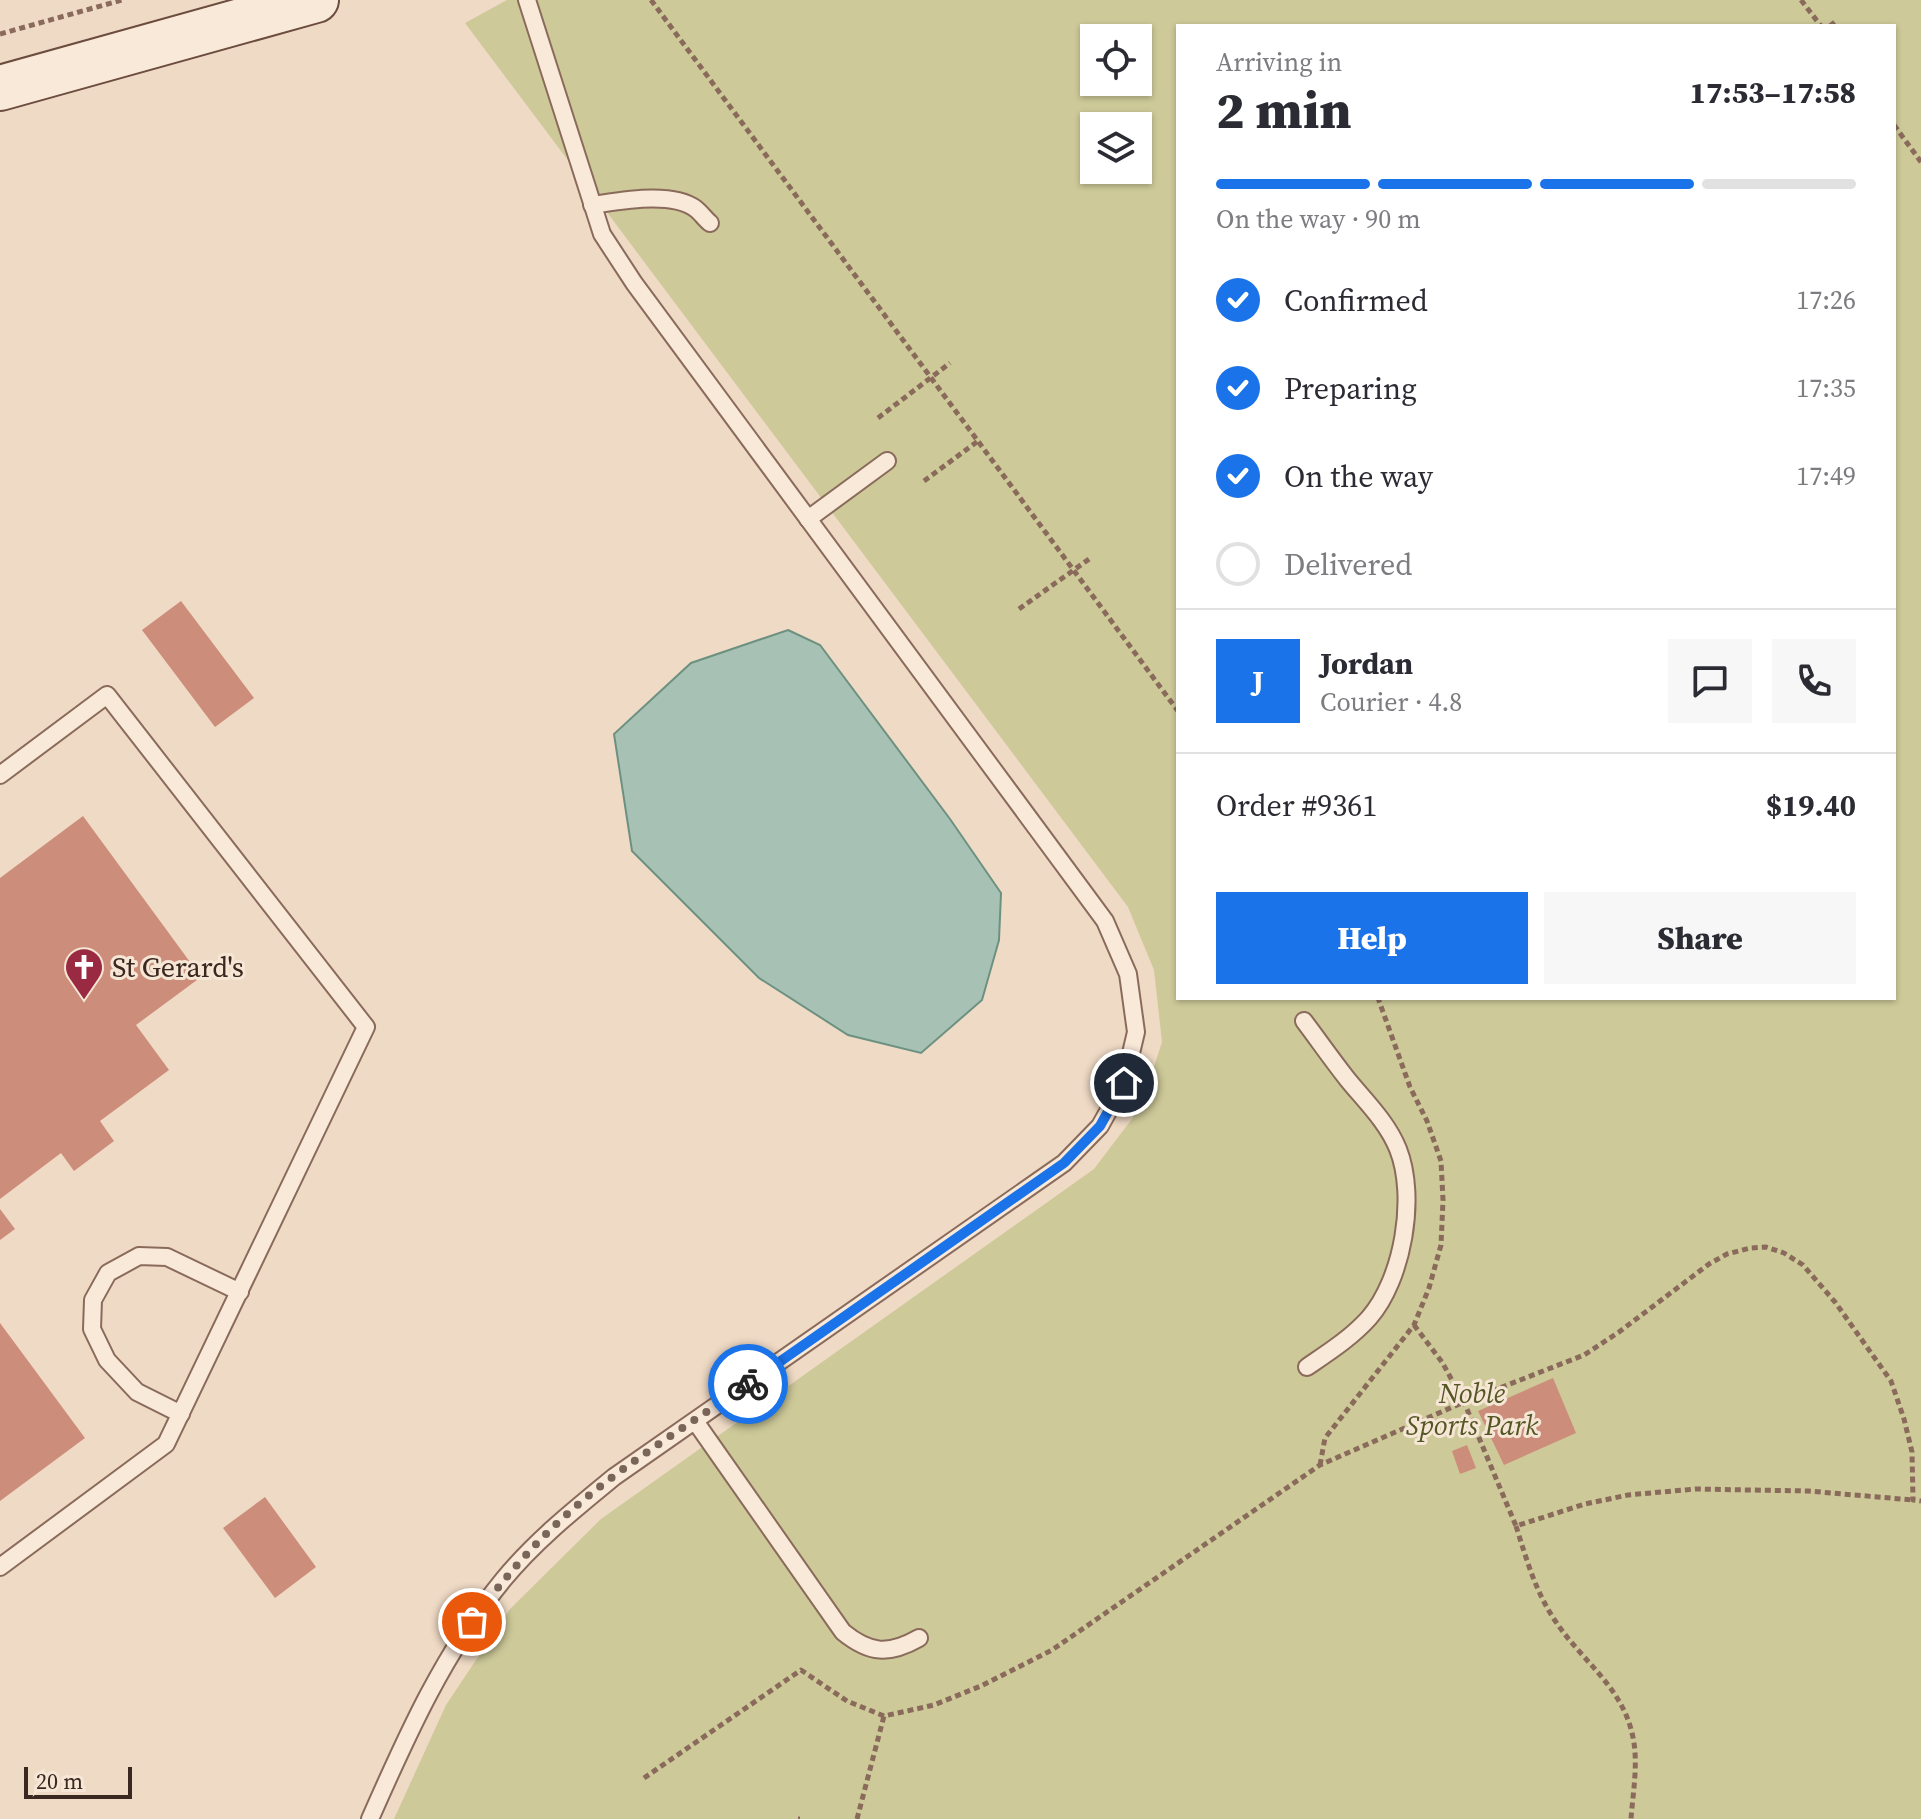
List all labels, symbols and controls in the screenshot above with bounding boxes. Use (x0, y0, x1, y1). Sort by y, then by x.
map controls (1080, 24, 1152, 184)
button: locate (1080, 24, 1152, 96)
text: Arriving in (1216, 44, 1342, 80)
text: 17:53–17:58 (1689, 72, 1856, 113)
text: 2 min (1216, 74, 1352, 145)
button: layers (1080, 112, 1152, 184)
text: On the way · 90 m (1216, 201, 1421, 237)
icon: check (1216, 278, 1260, 322)
text: Confirmed (1284, 280, 1428, 321)
text: 17:26 (1796, 282, 1856, 318)
icon: check (1216, 366, 1260, 410)
text: Preparing (1284, 368, 1417, 409)
text: 17:35 (1796, 370, 1856, 406)
icon: check (1216, 454, 1260, 498)
text: On the way (1284, 456, 1433, 497)
text: 17:49 (1796, 458, 1856, 494)
text: Delivered (1284, 544, 1412, 585)
button: chat (1668, 639, 1752, 723)
button: phone (1772, 639, 1856, 723)
text: Jordan (1320, 643, 1413, 684)
text: J (1252, 661, 1264, 702)
text: Courier · 4.8 (1320, 684, 1462, 720)
text: Order #9361 (1216, 785, 1377, 826)
text: $19.40 (1766, 785, 1856, 826)
button: Help (1216, 892, 1528, 984)
button: Share (1544, 892, 1856, 984)
church icon: St Gerard's (63, 946, 105, 1001)
place label: St Gerard's (112, 948, 244, 986)
pin (1090, 1049, 1158, 1117)
icon: home (1102, 1061, 1146, 1105)
courier (708, 1344, 788, 1424)
icon: bike (726, 1362, 770, 1406)
park label: Noble Sports Park (1406, 1374, 1539, 1444)
pin (438, 1588, 506, 1656)
icon: bag (450, 1600, 494, 1644)
scale bar (24, 1763, 132, 1799)
text: 20 m (36, 1766, 83, 1796)

